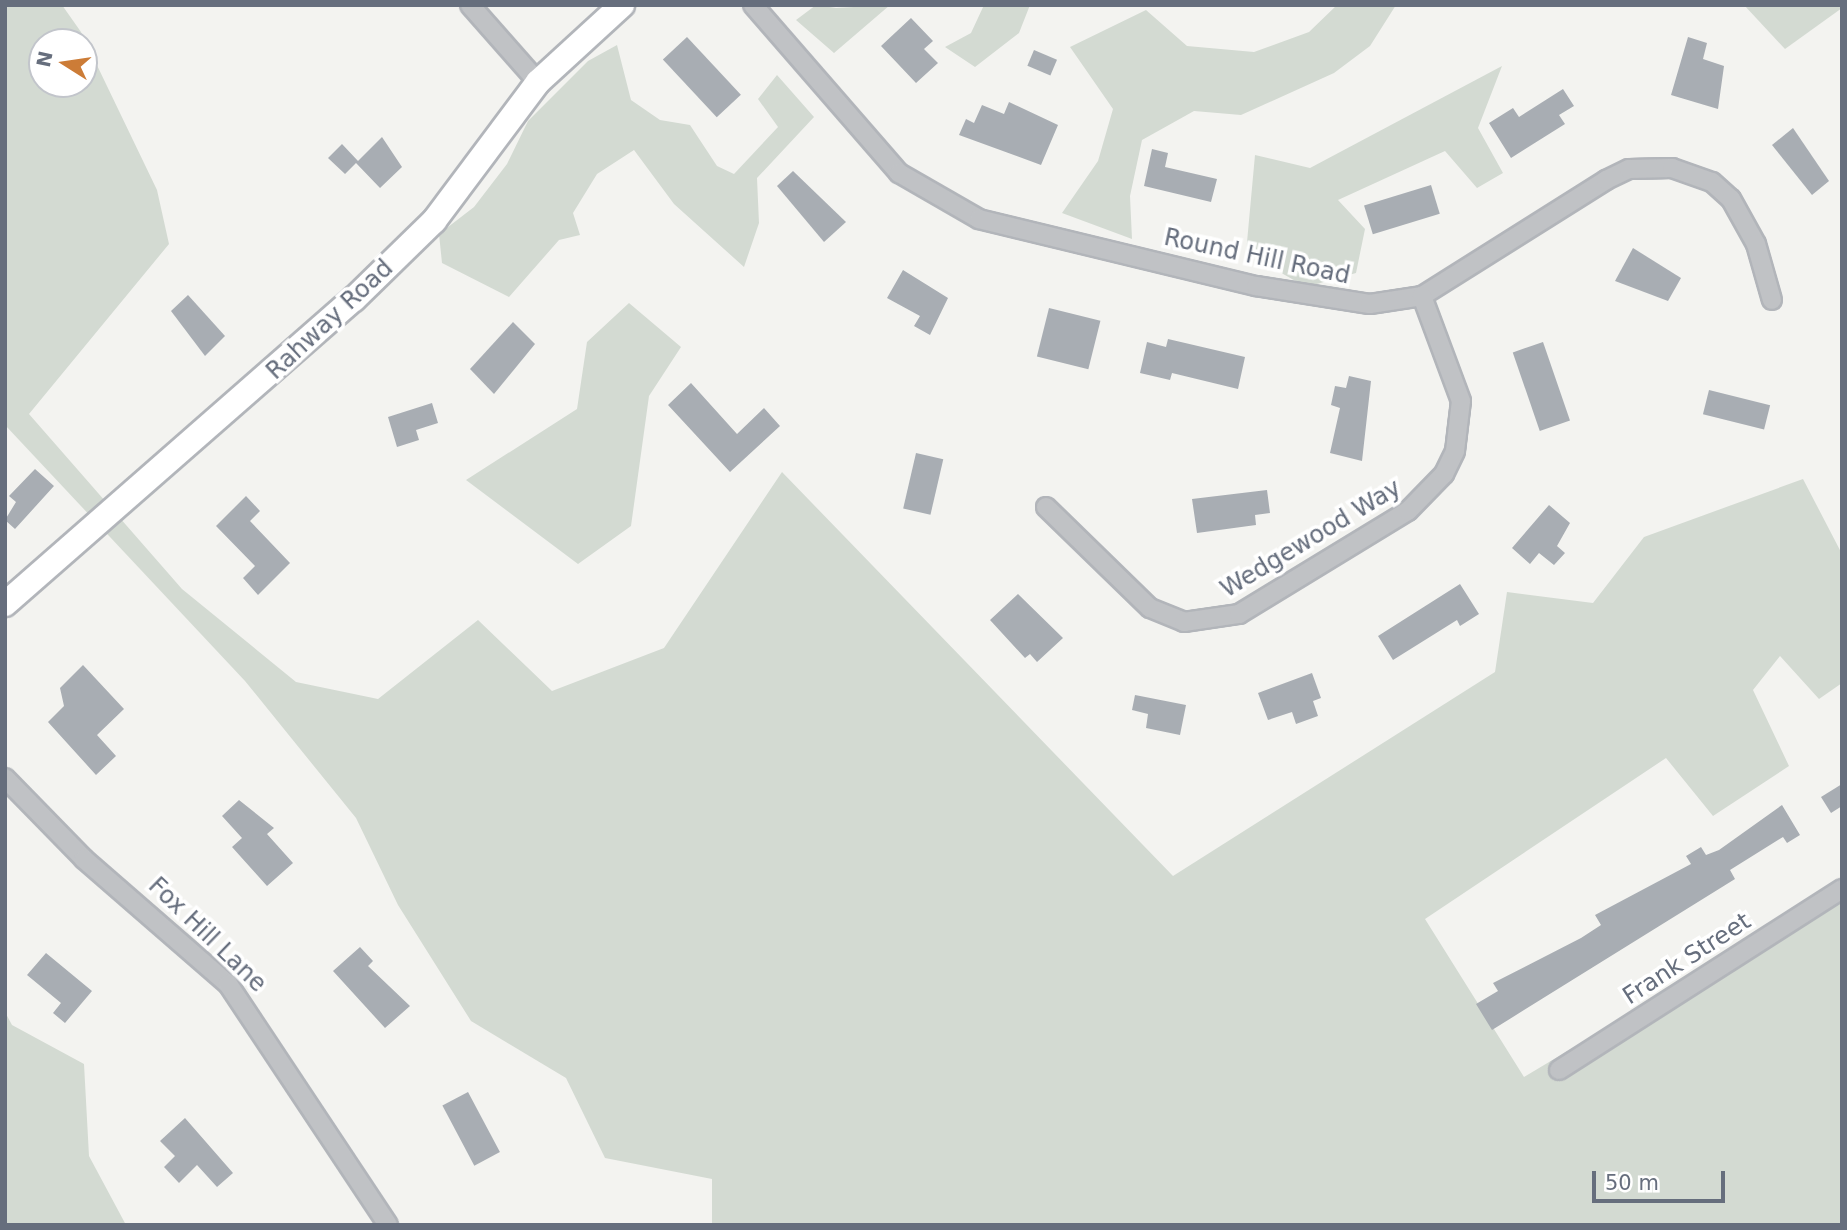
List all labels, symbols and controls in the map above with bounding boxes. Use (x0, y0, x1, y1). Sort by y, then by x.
north arrow (28, 28, 98, 98)
text: N (32, 49, 57, 69)
street label: Round Hill Road (1161, 223, 1353, 291)
street label: Rahway Road (261, 254, 399, 386)
street label: Wedgewood Way (1216, 474, 1406, 604)
street label: Fox Hill Lane (142, 872, 272, 998)
street label: Frank Street (1618, 907, 1756, 1011)
scale bar (1595, 1156, 1728, 1200)
text: 50 m (1605, 1171, 1659, 1195)

